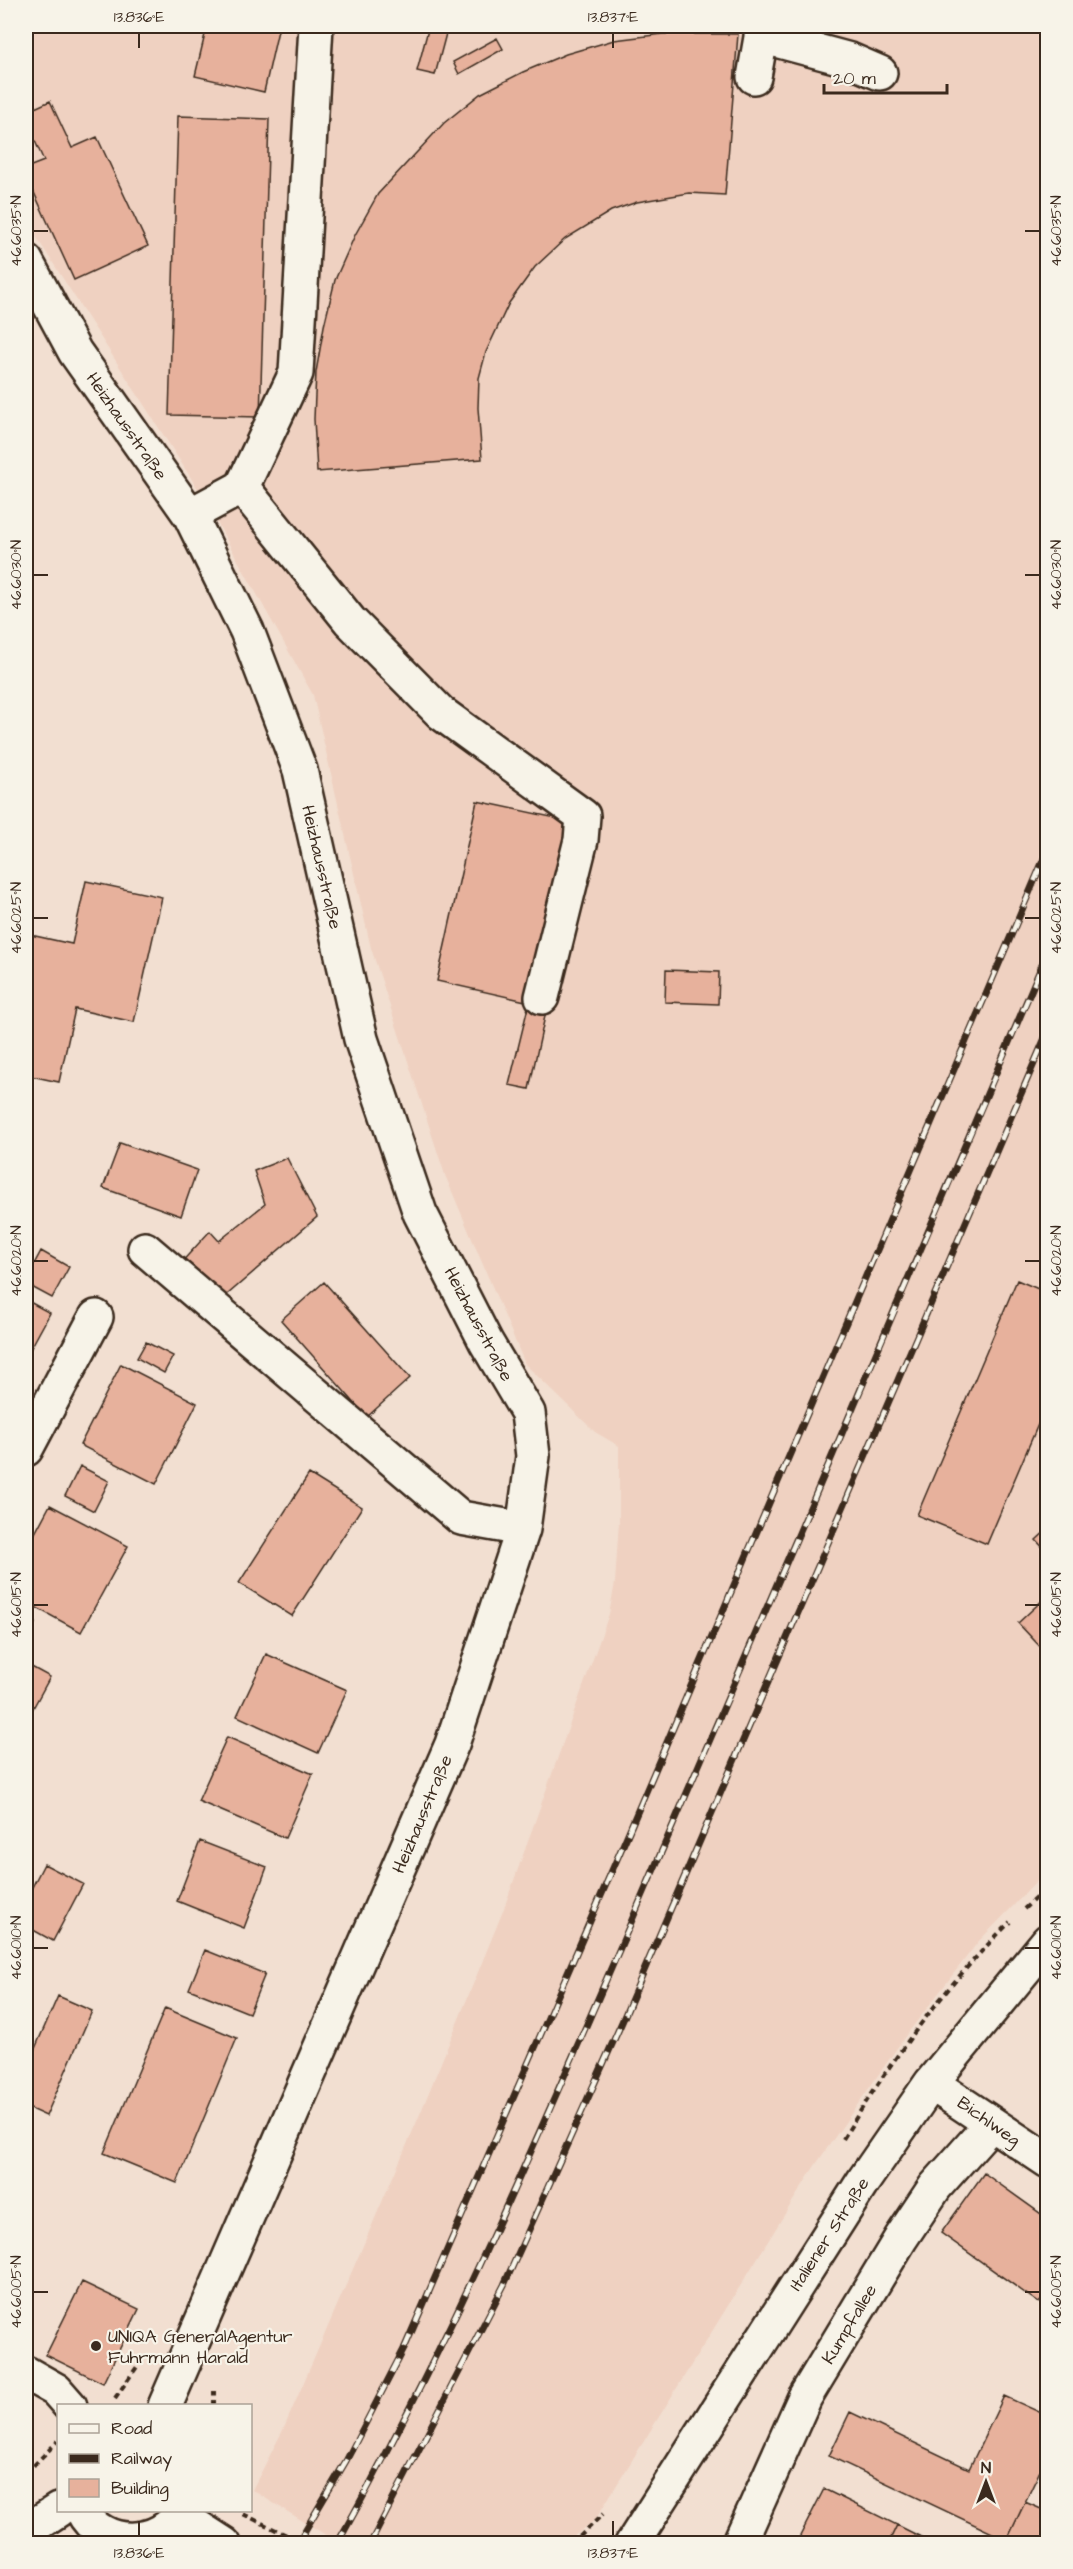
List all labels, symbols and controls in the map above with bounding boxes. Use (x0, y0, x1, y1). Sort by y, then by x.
text: 13.836°E (114, 7, 164, 28)
text: 13.837°E (588, 7, 638, 28)
scale bar (824, 57, 947, 95)
text: 20 m (833, 66, 876, 91)
text: 46.6035°N (6, 195, 27, 267)
text: 46.6035°N (1046, 195, 1067, 267)
street label: Heizhausstraße (80, 367, 173, 485)
text: 46.6030°N (6, 540, 27, 610)
text: 46.6030°N (1046, 540, 1067, 610)
street label: Heizhausstraße (295, 803, 348, 932)
text: 46.6025°N (6, 882, 27, 954)
text: 46.6025°N (1046, 882, 1067, 954)
text: 46.6020°N (6, 1225, 27, 1297)
text: 46.6020°N (1046, 1225, 1067, 1297)
street label: Heizhausstraße (438, 1263, 519, 1386)
text: 46.6015°N (6, 1572, 27, 1638)
text: 46.6015°N (1046, 1572, 1067, 1638)
street label: Heizhausstraße (386, 1751, 459, 1877)
text: 46.6010°N (6, 1916, 27, 1980)
text: 46.6010°N (1046, 1916, 1067, 1980)
street label: Bichlweg (951, 2090, 1025, 2153)
street label: Italiener Straße (783, 2172, 876, 2296)
text: 46.6005°N (6, 2255, 27, 2329)
text: 46.6005°N (1046, 2255, 1067, 2329)
street label: Kumpfallee (816, 2279, 883, 2369)
place label: UNIQA GeneralAgentur Fuhrmann Harald (108, 2324, 293, 2370)
marker: UNIQA GeneralAgentur Fuhrmann Harald (89, 2339, 103, 2353)
legend (57, 2404, 252, 2512)
text: Road (111, 2416, 152, 2441)
text: Railway (111, 2446, 172, 2472)
north arrow (956, 2452, 1016, 2512)
text: N (981, 2457, 991, 2479)
text: Building (111, 2476, 169, 2502)
text: 13.836°E (114, 2543, 164, 2564)
text: 13.837°E (588, 2543, 638, 2564)

